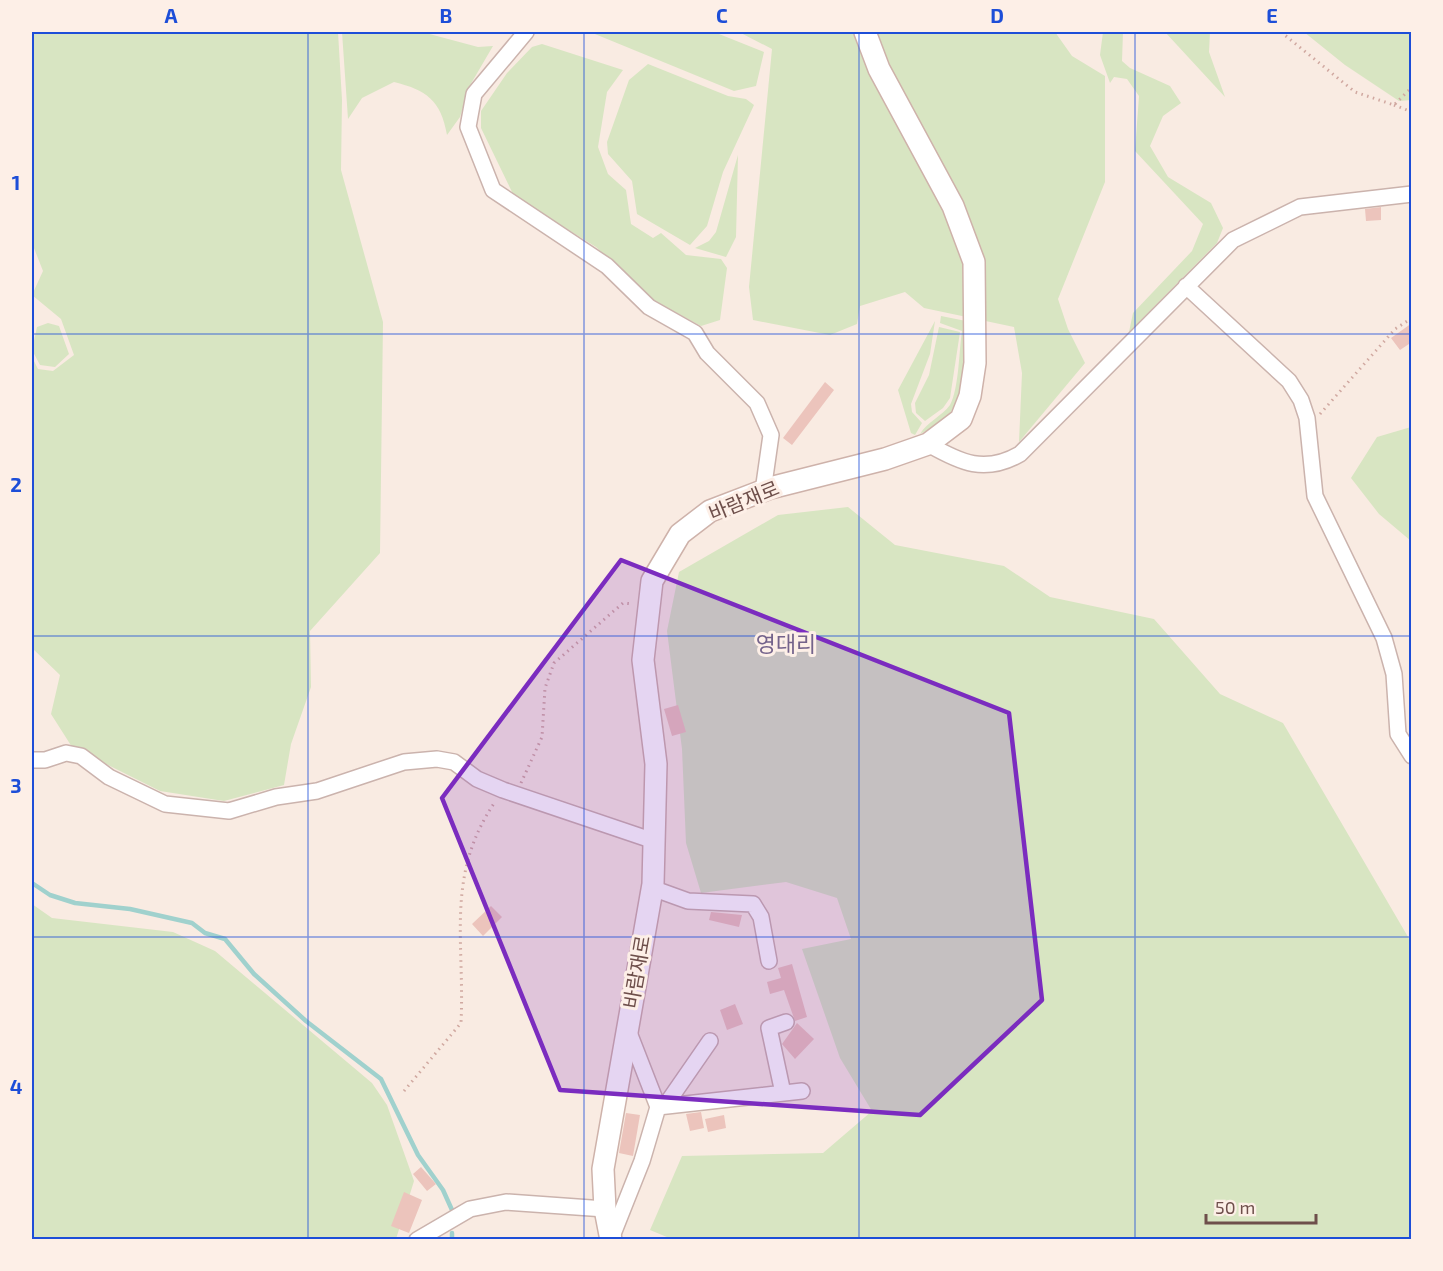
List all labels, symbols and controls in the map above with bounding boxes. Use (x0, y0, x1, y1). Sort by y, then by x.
text: A (164, 3, 178, 27)
text: B (440, 3, 452, 27)
text: C (716, 3, 728, 27)
text: D (990, 3, 1004, 27)
text: E (1266, 3, 1278, 27)
text: 1 (12, 170, 20, 194)
text: 2 (10, 472, 22, 496)
street label: 바람재로 (705, 475, 782, 525)
district label: 영대리 (756, 630, 816, 656)
text: 3 (10, 773, 22, 797)
street label: 바람재로 (618, 933, 654, 1010)
text: 4 (10, 1074, 23, 1098)
scale bar (1206, 1187, 1316, 1225)
text: 50 m (1215, 1196, 1255, 1218)

